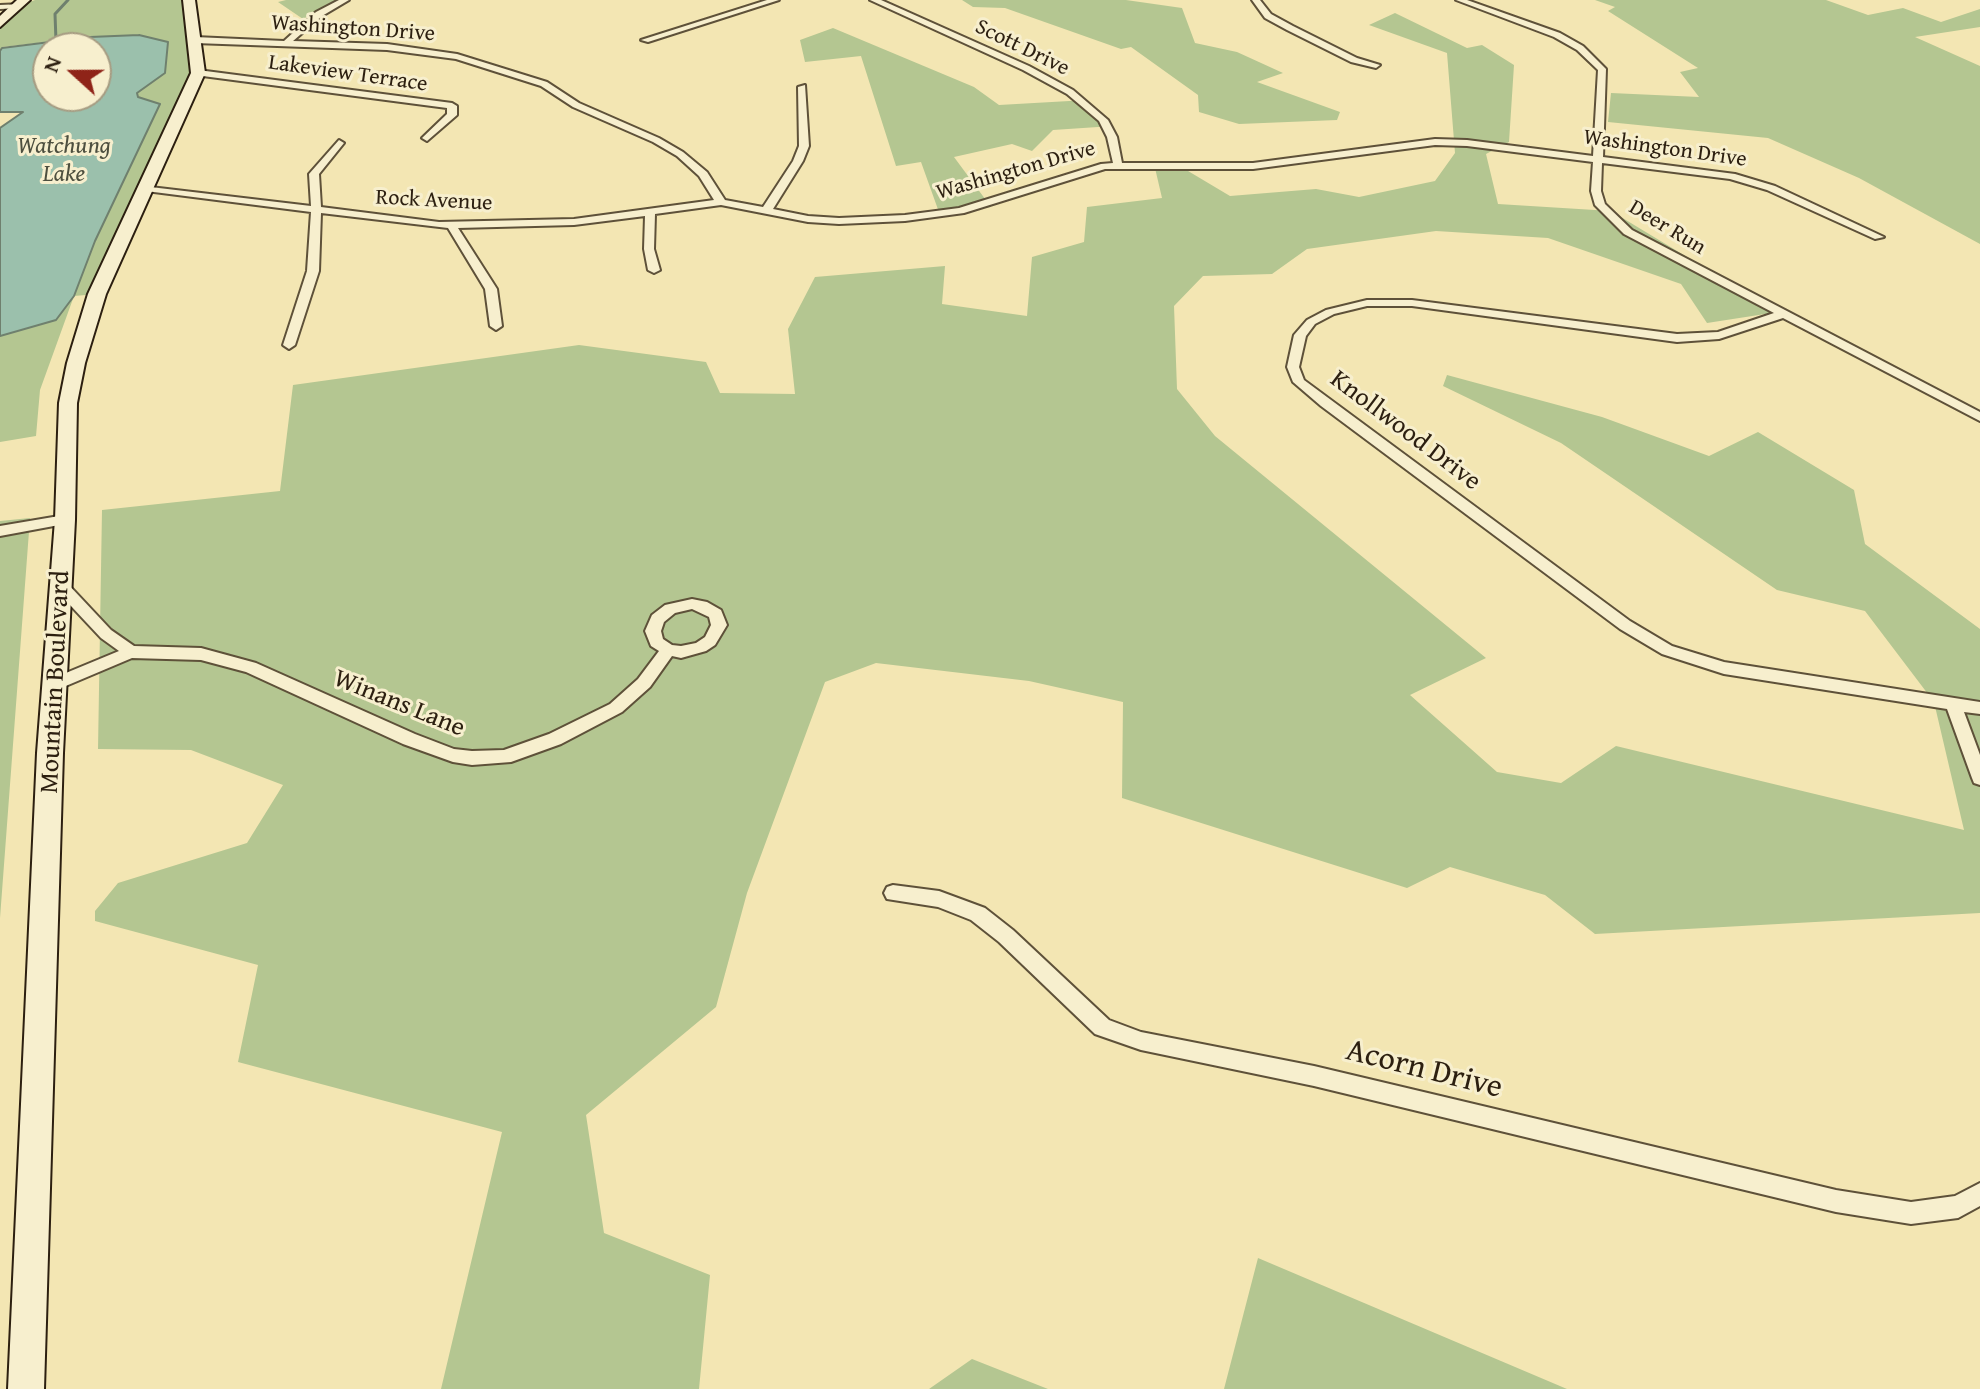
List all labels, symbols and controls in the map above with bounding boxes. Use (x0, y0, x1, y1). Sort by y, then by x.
street label: Washington Drive (270, 10, 436, 48)
street label: Scott Drive (971, 14, 1073, 82)
north arrow (32, 32, 112, 112)
street label: Lakeview Terrace (267, 50, 429, 98)
text: N (34, 52, 69, 77)
street label: Washington Drive (1582, 124, 1748, 174)
water label: Watchung Lake (17, 133, 111, 189)
street label: Washington Drive (933, 136, 1099, 206)
street label: Rock Avenue (375, 185, 493, 217)
street label: Deer Run (1624, 195, 1710, 261)
street label: Knollwood Drive (1324, 364, 1486, 498)
street label: Mountain Boulevard (35, 570, 77, 794)
street label: Winans Lane (329, 664, 469, 744)
street label: Acorn Drive (1342, 1032, 1506, 1108)

